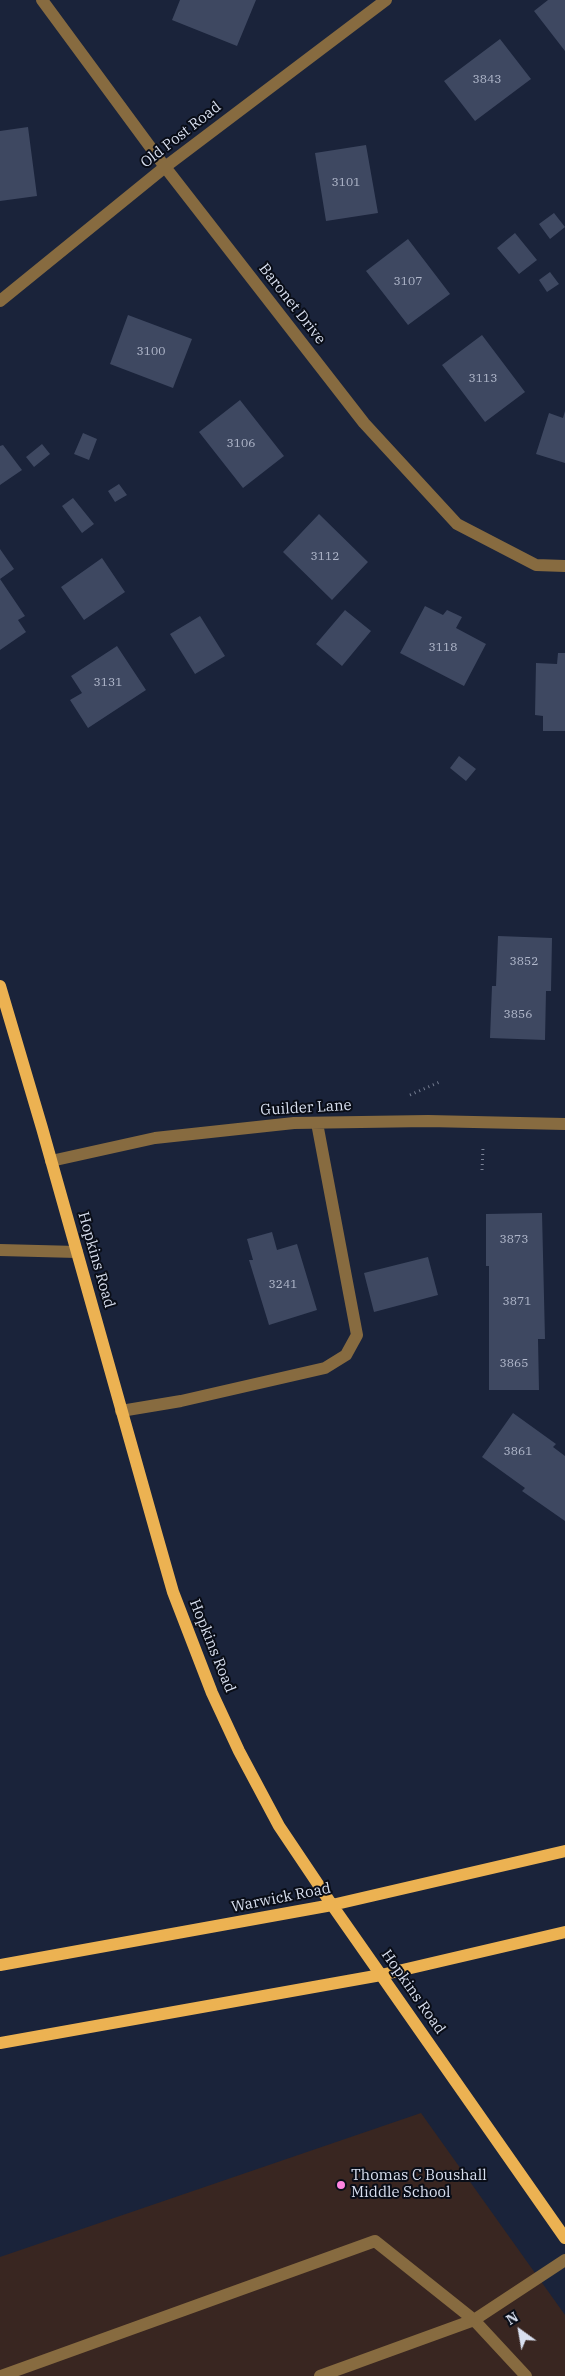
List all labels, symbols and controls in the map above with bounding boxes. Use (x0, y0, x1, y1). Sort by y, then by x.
house number: 3843 (473, 73, 501, 87)
street label: Old Post Road (137, 98, 225, 172)
house number: 3101 (332, 176, 360, 190)
street label: Baronet Drive (255, 260, 329, 348)
house number: 3107 (394, 275, 422, 289)
house number: 3100 (137, 345, 165, 359)
house number: 3113 (469, 372, 497, 386)
house number: 3106 (227, 437, 255, 451)
house number: 3112 (311, 550, 339, 564)
house number: 3118 (429, 641, 457, 655)
house number: 3131 (94, 676, 122, 690)
house number: 3852 (510, 955, 538, 969)
house number: 3856 (504, 1008, 532, 1022)
street label: Guilder Lane (260, 1097, 352, 1119)
street label: Hopkins Road (74, 1210, 118, 1310)
house number: 3873 (500, 1233, 528, 1247)
house number: 3241 (269, 1278, 297, 1292)
house number: 3871 (503, 1295, 531, 1309)
house number: 3865 (500, 1357, 528, 1371)
house number: 3861 (504, 1445, 532, 1459)
street label: Hopkins Road (185, 1597, 239, 1695)
street label: Warwick Road (230, 1880, 332, 1916)
street label: Hopkins Road (377, 1946, 449, 2038)
place label: Thomas C Boushall Middle School (351, 2167, 487, 2202)
marker: Thomas C Boushall Middle School (335, 2179, 347, 2191)
north arrow (495, 2306, 545, 2356)
text: N (503, 2308, 522, 2329)

